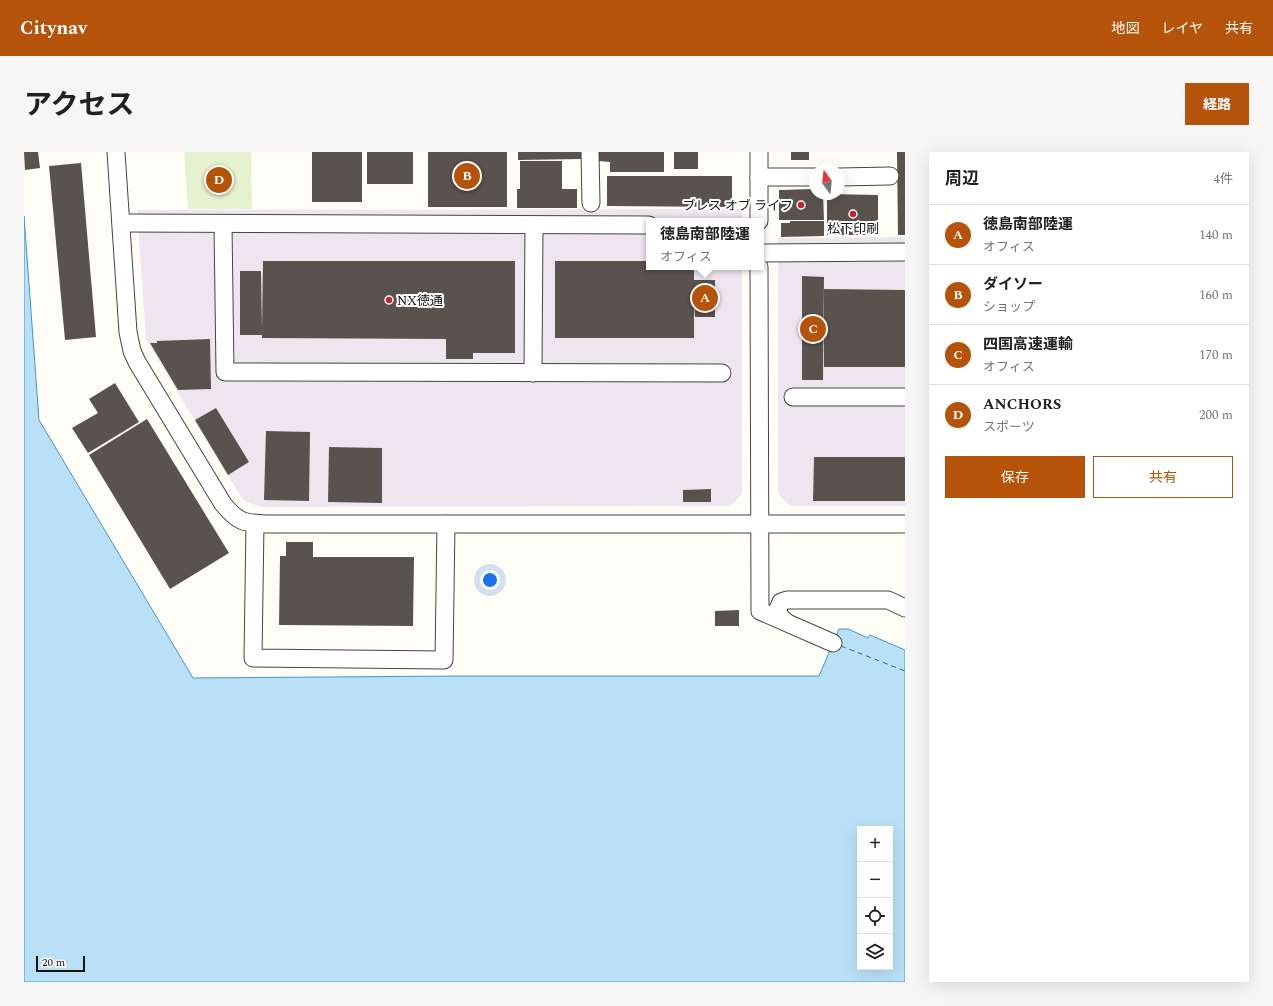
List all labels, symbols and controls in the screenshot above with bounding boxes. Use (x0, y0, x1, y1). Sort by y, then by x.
text: Citynav (20, 14, 87, 43)
text: 地図 (1111, 18, 1139, 39)
text: レイヤ (1161, 18, 1203, 39)
text: 共有 (1225, 18, 1253, 39)
button: 経路 (1185, 83, 1249, 125)
text: アクセス (24, 84, 135, 127)
pin: B (454, 161, 480, 191)
north arrow (809, 164, 845, 200)
pin: D (206, 165, 232, 195)
text: 周辺 (945, 166, 979, 192)
text: 4件 (1213, 169, 1233, 189)
place label: ブレス オブ ライフ (682, 196, 793, 216)
marker: ブレス オブ ライフ (796, 200, 806, 210)
marker: 松下印刷 (848, 209, 858, 219)
text: 徳島南部陸運 (983, 213, 1073, 236)
popup (646, 218, 764, 270)
place label: 松下印刷 (827, 219, 879, 239)
text: 徳島南部陸運 (660, 223, 750, 246)
text: A (953, 225, 963, 245)
text: 140 m (1199, 225, 1233, 245)
text: オフィス (983, 237, 1035, 257)
text: オフィス (660, 247, 712, 267)
text: ダイソー (983, 273, 1043, 296)
pin: A (692, 283, 718, 313)
text: B (953, 285, 963, 305)
text: 160 m (1199, 285, 1233, 305)
place label: NX徳通 (397, 291, 443, 311)
marker: NX徳通 (384, 295, 394, 305)
text: ショップ (983, 297, 1035, 317)
pin: C (800, 314, 826, 344)
text: 四国高速運輸 (983, 333, 1073, 356)
text: C (953, 345, 963, 365)
text: 170 m (1199, 345, 1233, 365)
text: オフィス (983, 357, 1035, 377)
text: ANCHORS (983, 393, 1061, 416)
text: D (953, 405, 963, 425)
text: 200 m (1199, 405, 1233, 425)
text: スポーツ (983, 417, 1035, 437)
button: 保存 (945, 456, 1085, 498)
button: 共有 (1093, 456, 1233, 498)
your location (480, 570, 500, 590)
map controls (857, 826, 893, 970)
button: + (857, 826, 893, 862)
button: − (857, 862, 893, 898)
button: locate (857, 898, 893, 934)
button: layers (857, 934, 893, 970)
scale bar (36, 954, 85, 973)
text: 20 m (42, 954, 65, 971)

